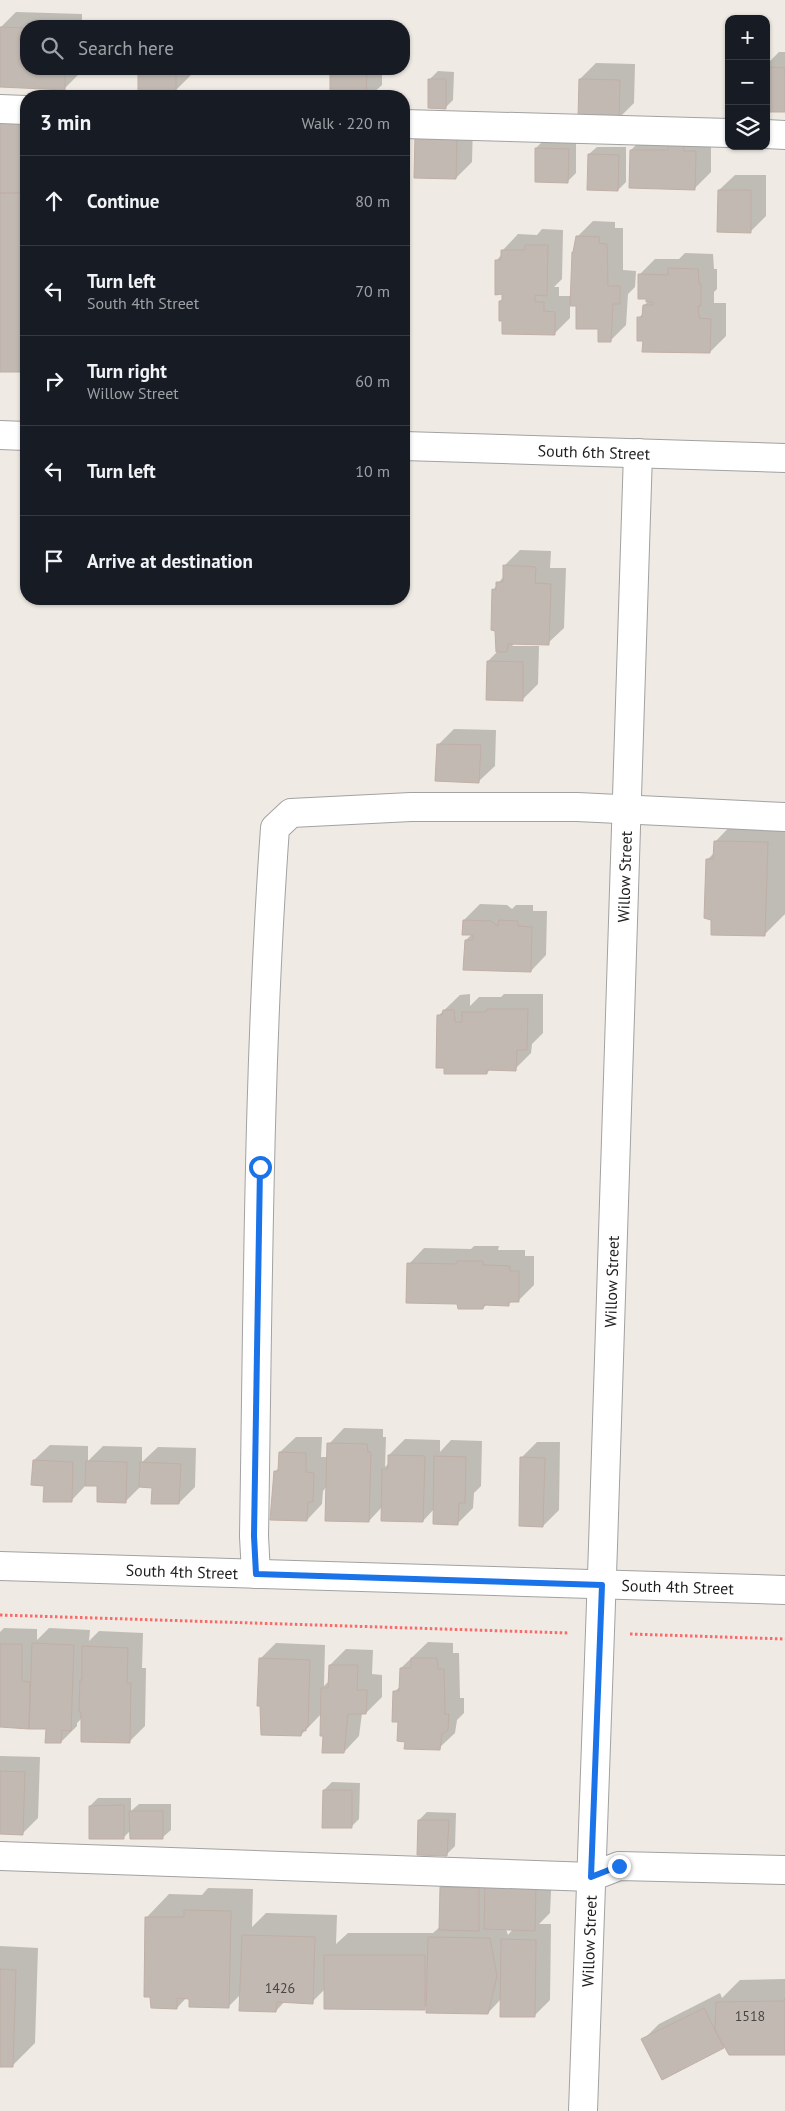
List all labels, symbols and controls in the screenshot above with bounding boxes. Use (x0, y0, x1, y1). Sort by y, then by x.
map controls (725, 15, 770, 150)
button: + (725, 15, 770, 60)
search box (20, 20, 410, 75)
icon: search (38, 34, 66, 62)
text: Search here (78, 36, 174, 60)
button: − (725, 60, 770, 105)
button: layers (725, 105, 770, 150)
text: 3 min (40, 109, 91, 136)
text: Walk · 220 m (301, 113, 390, 133)
icon: ahead (40, 187, 68, 215)
text: Continue (87, 189, 159, 213)
text: 80 m (355, 191, 390, 211)
text: Turn left (87, 269, 156, 293)
icon: left (40, 277, 68, 305)
text: 70 m (355, 281, 390, 301)
text: South 4th Street (87, 293, 199, 313)
text: Turn right (87, 359, 167, 383)
icon: right (40, 367, 68, 395)
text: 60 m (355, 371, 390, 391)
text: Willow Street (87, 383, 179, 403)
street label: South 6th Street (537, 440, 651, 464)
icon: left (40, 457, 68, 485)
text: Turn left (87, 459, 156, 483)
text: 10 m (355, 461, 390, 481)
icon: arrive (40, 547, 68, 575)
text: Arrive at destination (87, 549, 253, 573)
street label: Willow Street (613, 830, 636, 923)
route start (249, 1156, 272, 1179)
street label: Willow Street (600, 1235, 623, 1328)
street label: South 4th Street (125, 1560, 239, 1583)
street label: South 4th Street (621, 1575, 735, 1598)
route end (608, 1855, 631, 1878)
street label: Willow Street (577, 1894, 601, 1987)
house number: 1426 (265, 1979, 295, 1997)
house number: 1518 (735, 2007, 765, 2025)

